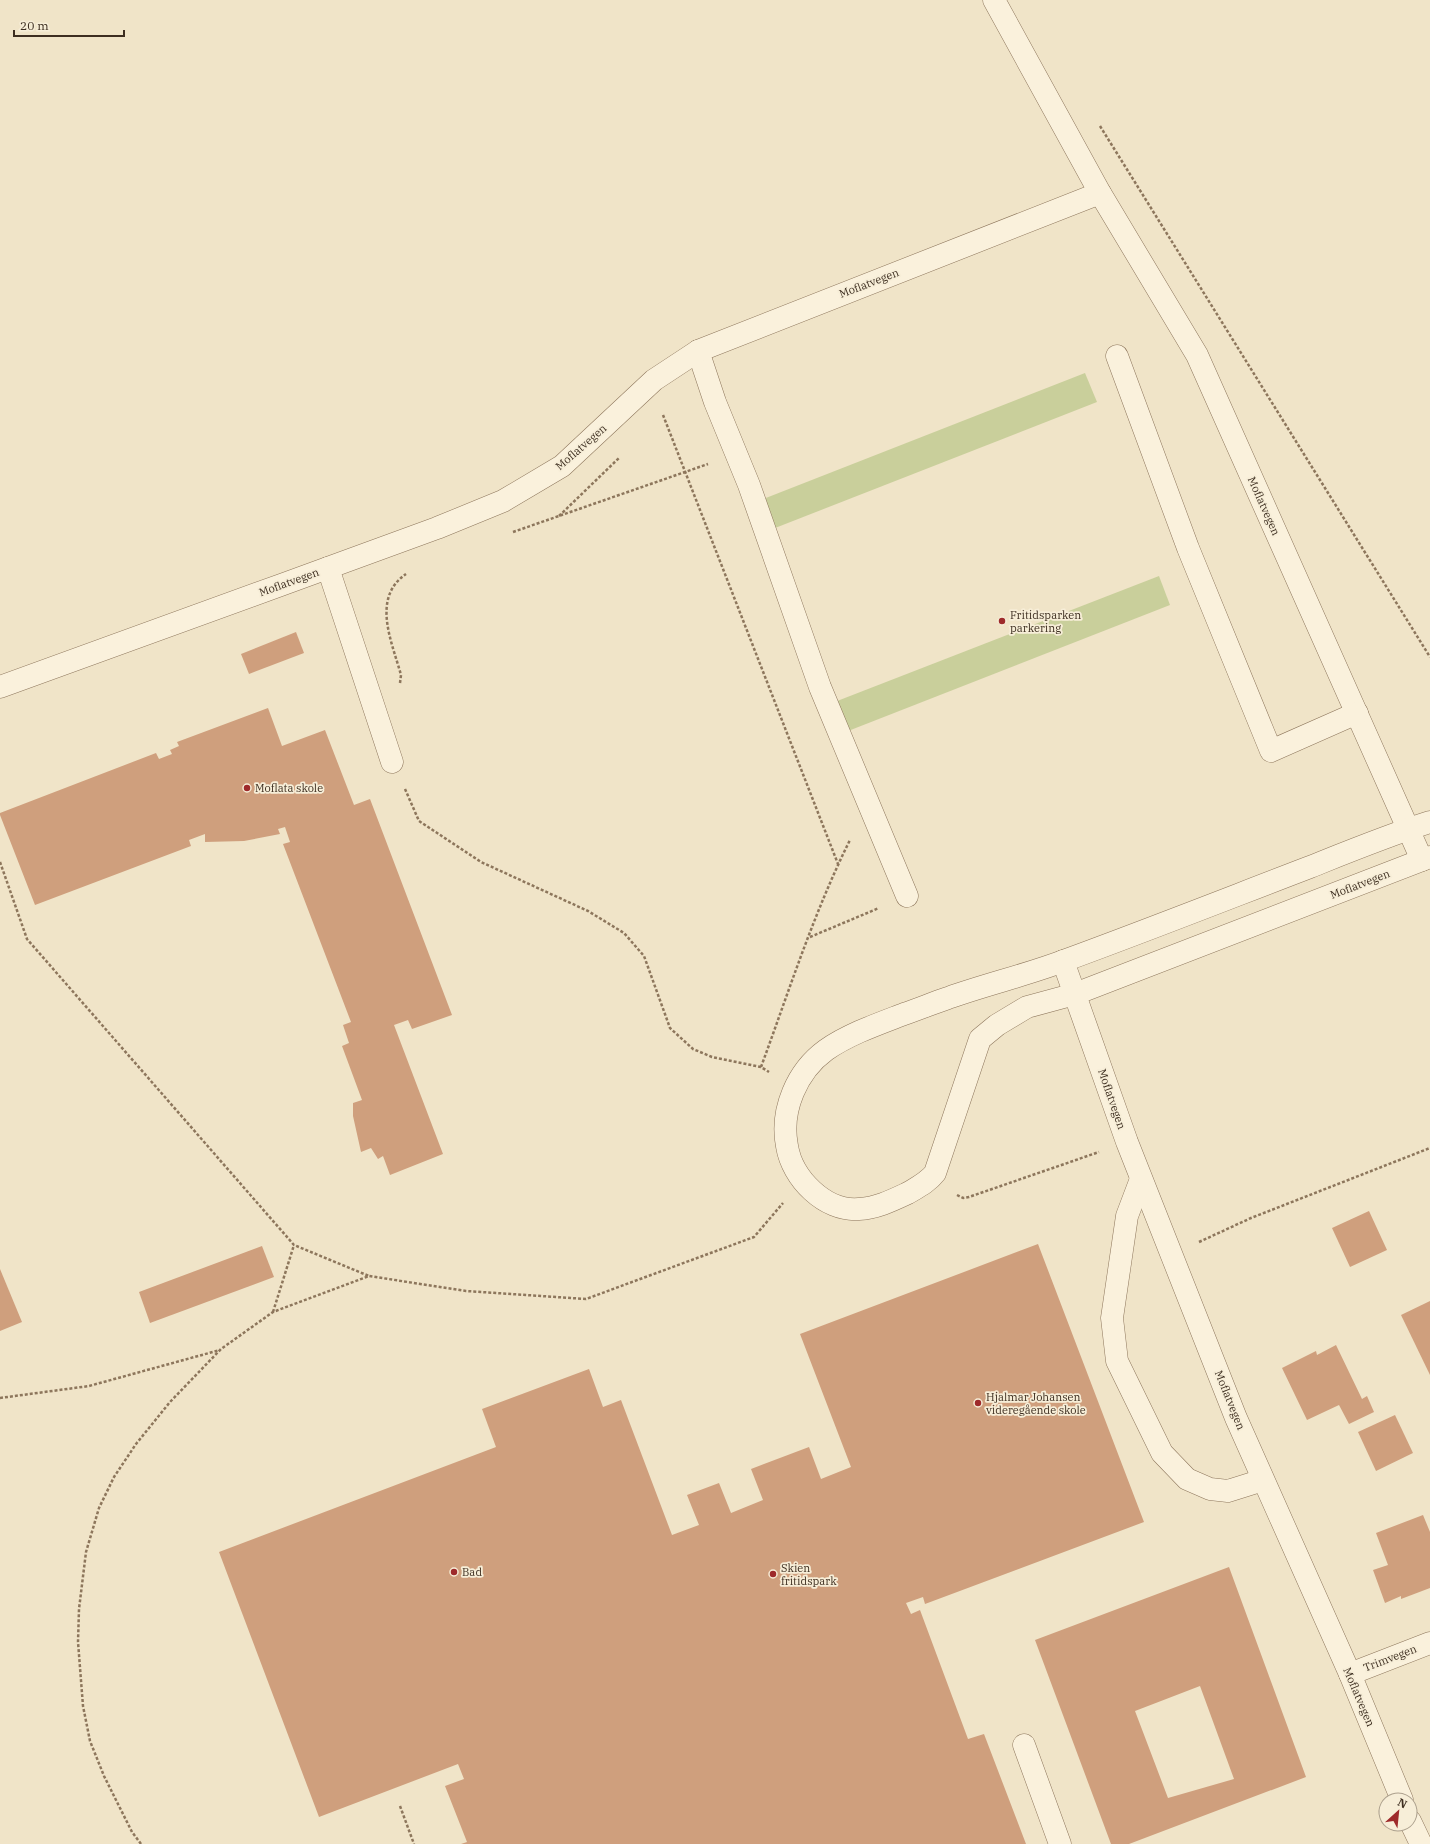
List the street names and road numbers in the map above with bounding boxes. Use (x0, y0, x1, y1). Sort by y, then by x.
street label: Moflatvegen (837, 265, 901, 301)
street label: Moflatvegen (553, 421, 609, 473)
street label: Moflatvegen (1245, 474, 1283, 538)
street label: Moflatvegen (257, 565, 321, 599)
street label: Moflatvegen (1328, 866, 1392, 902)
street label: Moflatvegen (1095, 1067, 1129, 1131)
street label: Moflatvegen (1212, 1368, 1248, 1432)
street label: Trimvegen (1361, 1641, 1419, 1675)
street label: Moflatvegen (1340, 1665, 1378, 1729)

